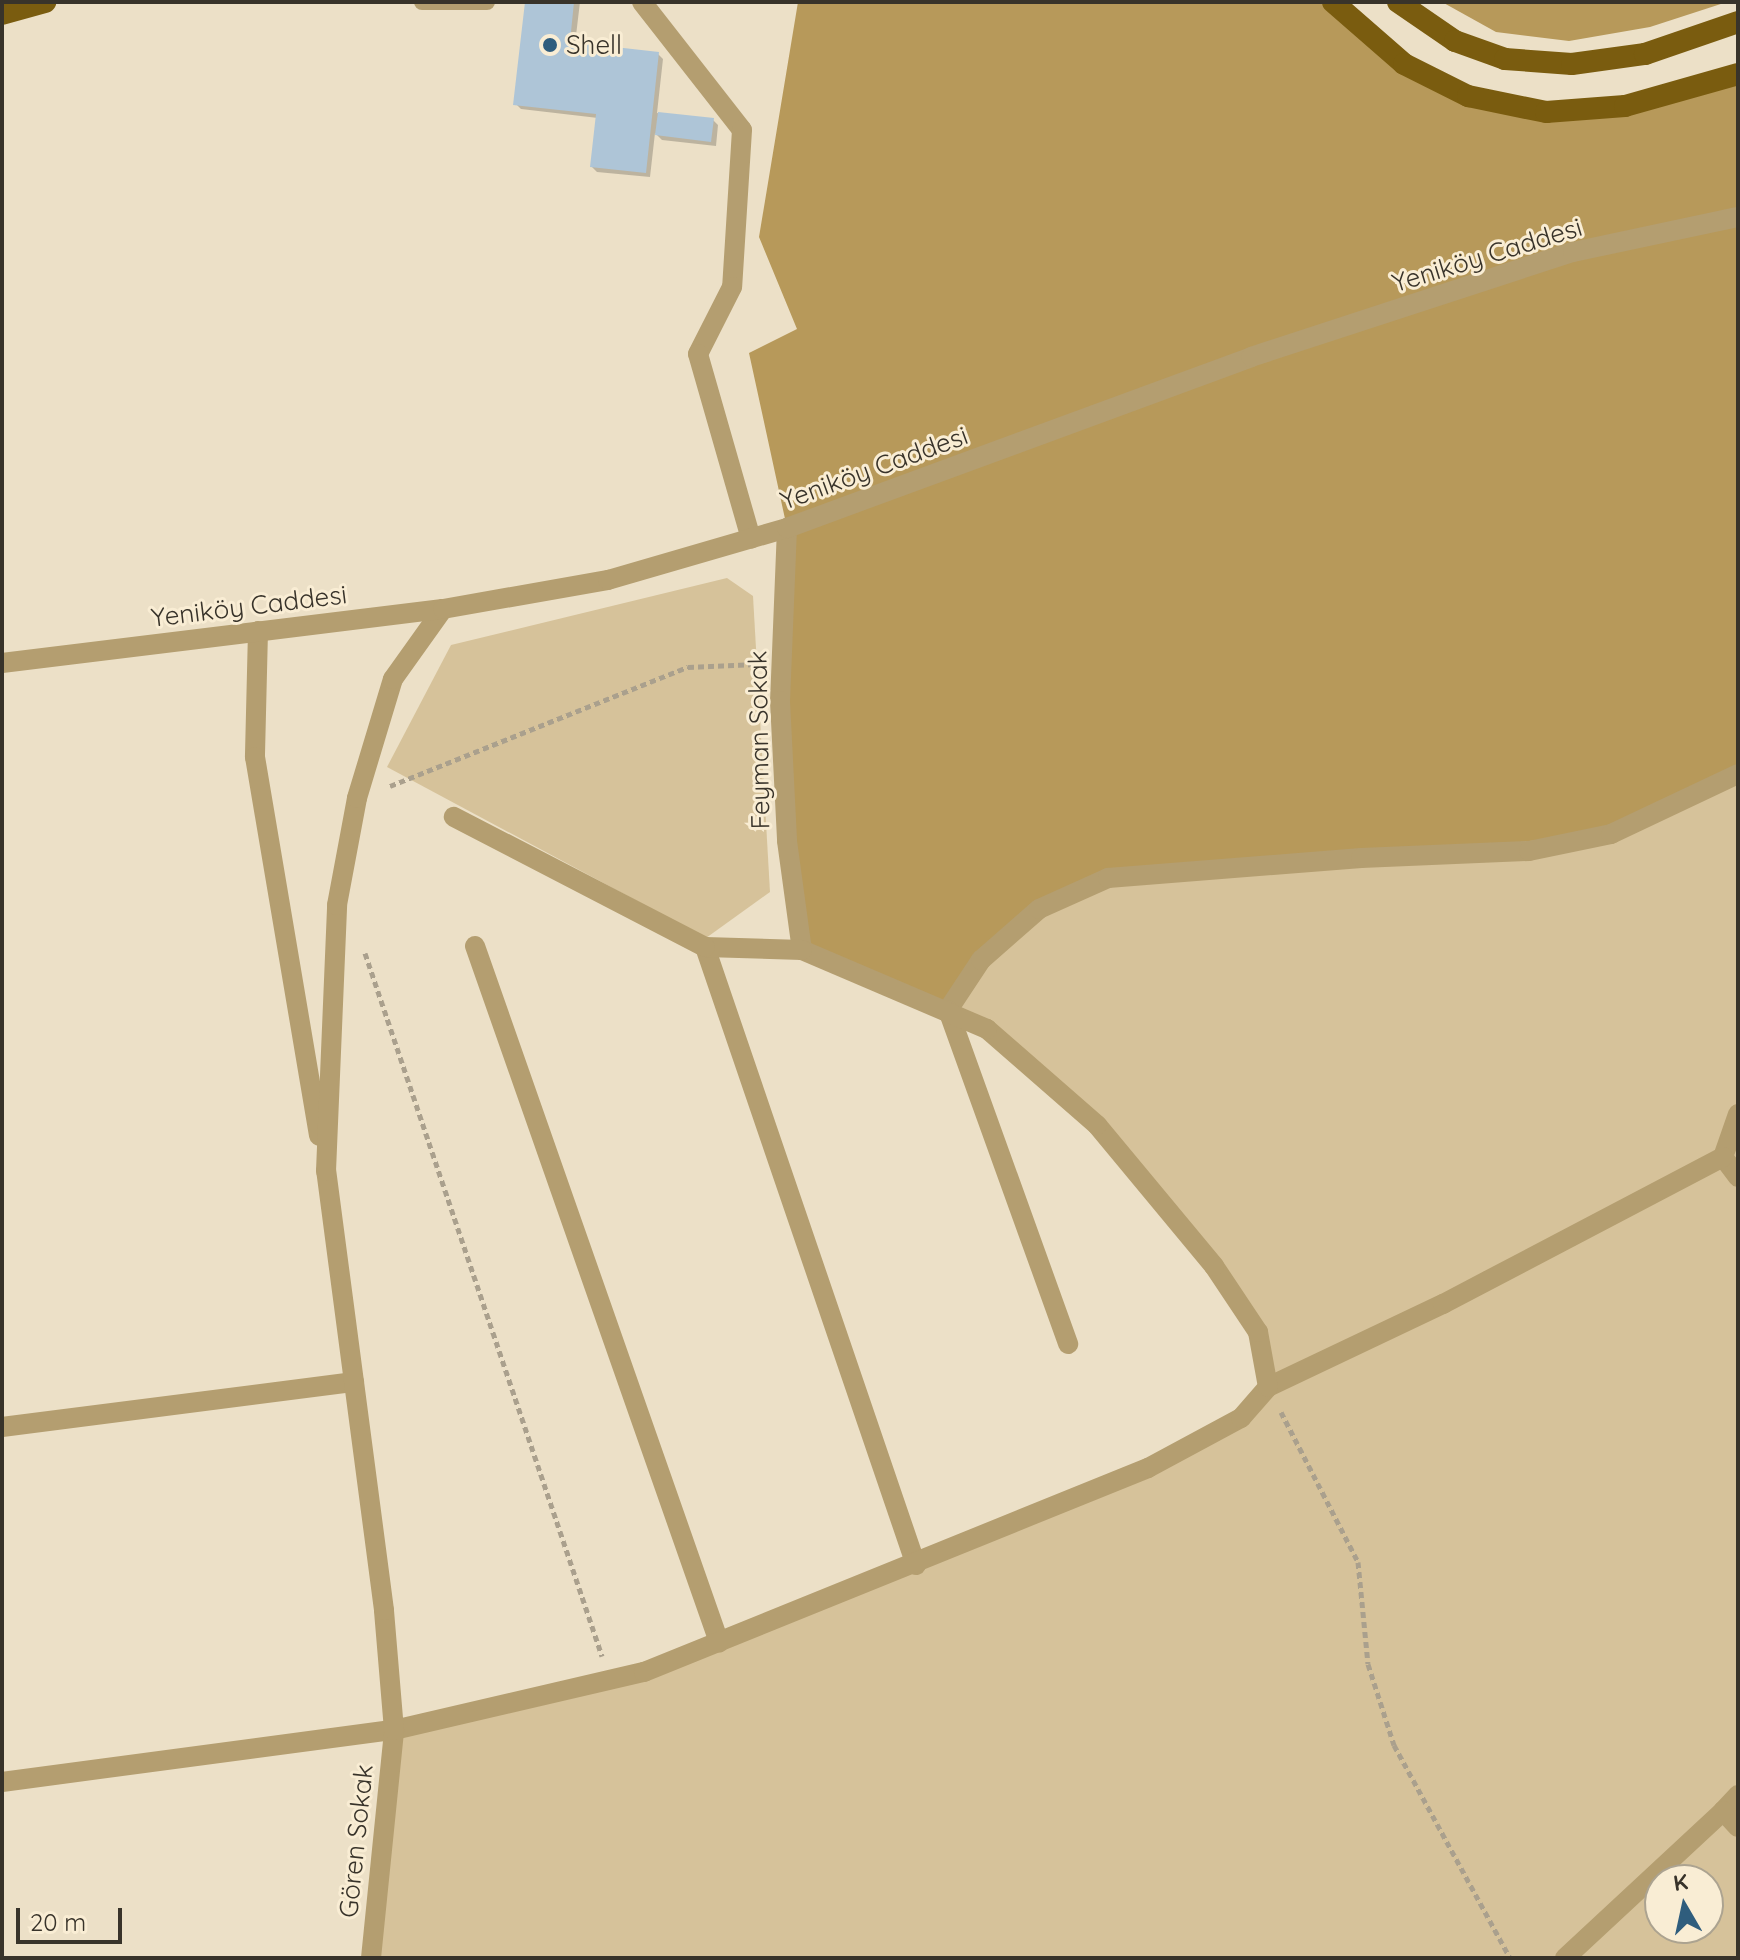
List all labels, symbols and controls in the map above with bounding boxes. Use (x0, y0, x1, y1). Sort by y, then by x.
place label: Shell (566, 29, 622, 61)
marker: Shell (541, 36, 559, 54)
street label: Yeniköy Caddesi (1388, 211, 1586, 299)
street label: Yeniköy Caddesi (776, 420, 972, 516)
street label: Yeniköy Caddesi (149, 579, 349, 633)
street label: Feyman Sokak (742, 650, 776, 830)
street label: Gören Sokak (332, 1763, 380, 1919)
north arrow (1644, 1864, 1724, 1944)
text: K (1671, 1867, 1690, 1897)
scale bar (20, 1892, 126, 1942)
text: 20 m (30, 1907, 86, 1937)

